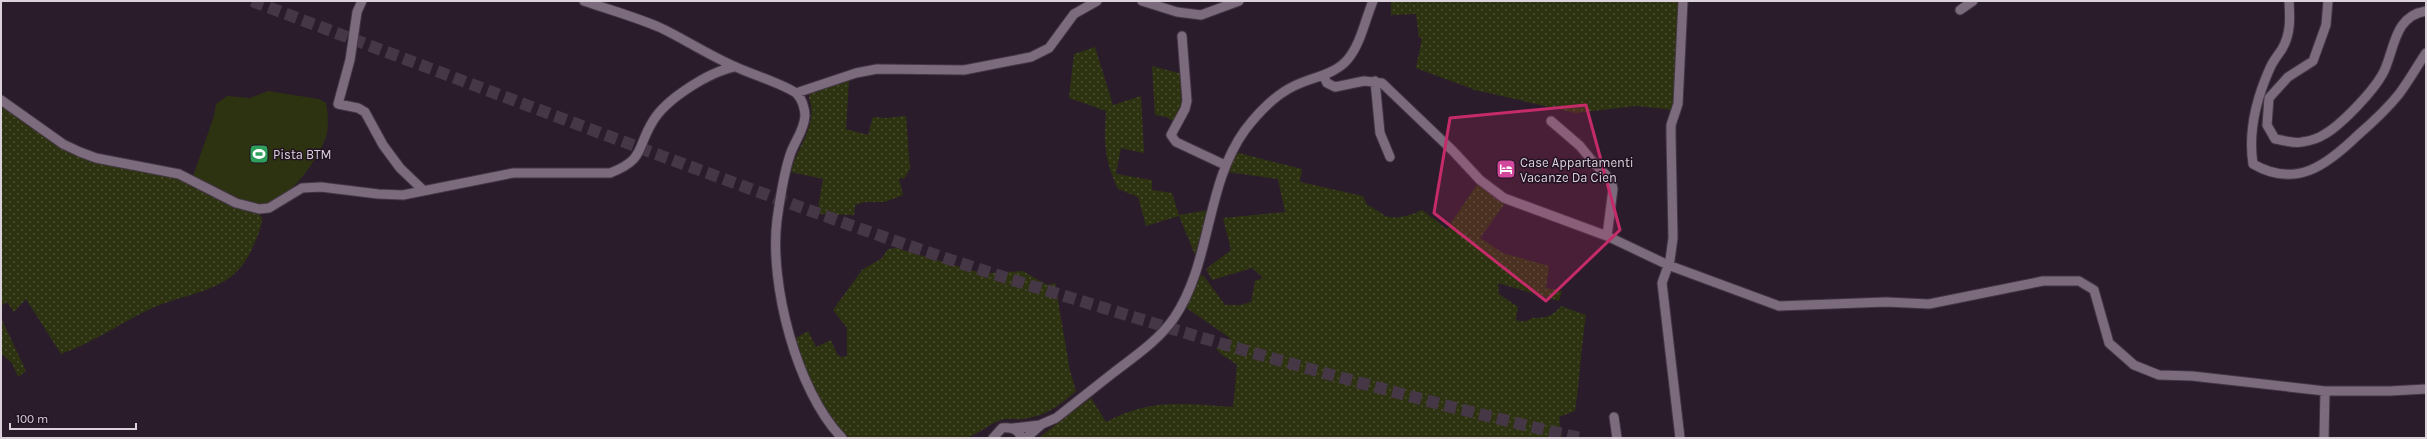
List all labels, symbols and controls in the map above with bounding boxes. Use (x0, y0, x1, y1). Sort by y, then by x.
sports icon: Pista BTM (248, 143, 270, 165)
place label: Pista BTM (273, 147, 332, 162)
place label: Case Appartamenti Vacanze Da Cien (1520, 155, 1634, 185)
hotel icon: Case Appartamenti Vacanze Da Cien (1495, 158, 1517, 180)
scale bar (10, 405, 136, 431)
text: 100 m (16, 412, 48, 426)

